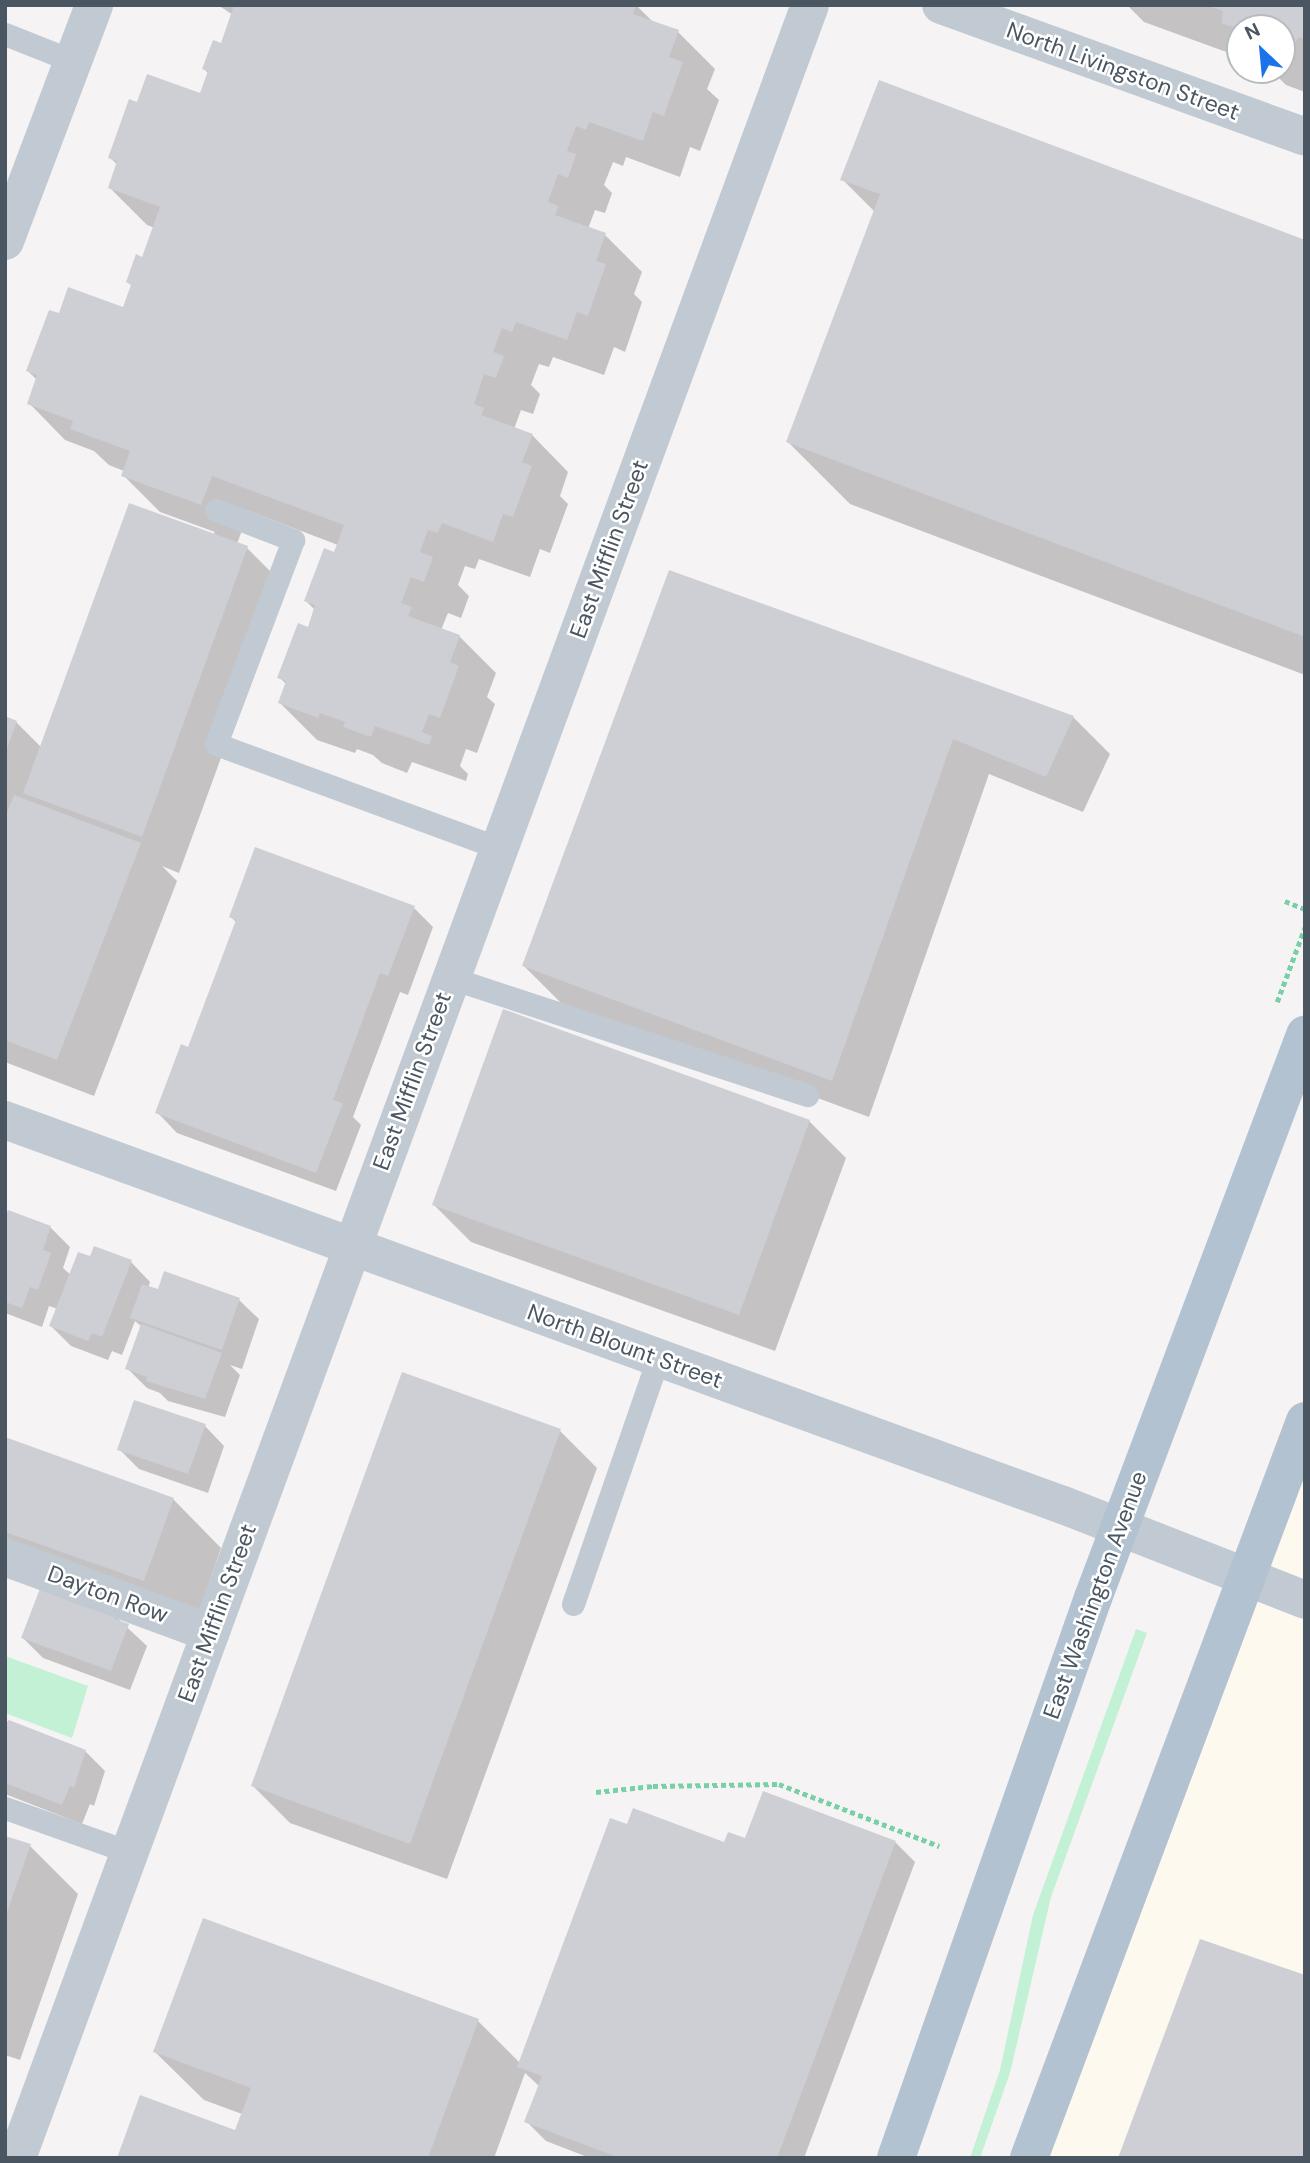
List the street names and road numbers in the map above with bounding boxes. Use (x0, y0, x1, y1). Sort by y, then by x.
street label: North Livingston Street (1003, 16, 1243, 126)
street label: East Mifflin Street (564, 456, 654, 642)
street label: East Mifflin Street (367, 988, 457, 1174)
street label: North Blount Street (524, 1298, 726, 1394)
street label: East Washington Avenue (1037, 1467, 1153, 1723)
street label: East Mifflin Street (172, 1520, 262, 1706)
street label: Dayton Row (44, 1559, 172, 1629)

